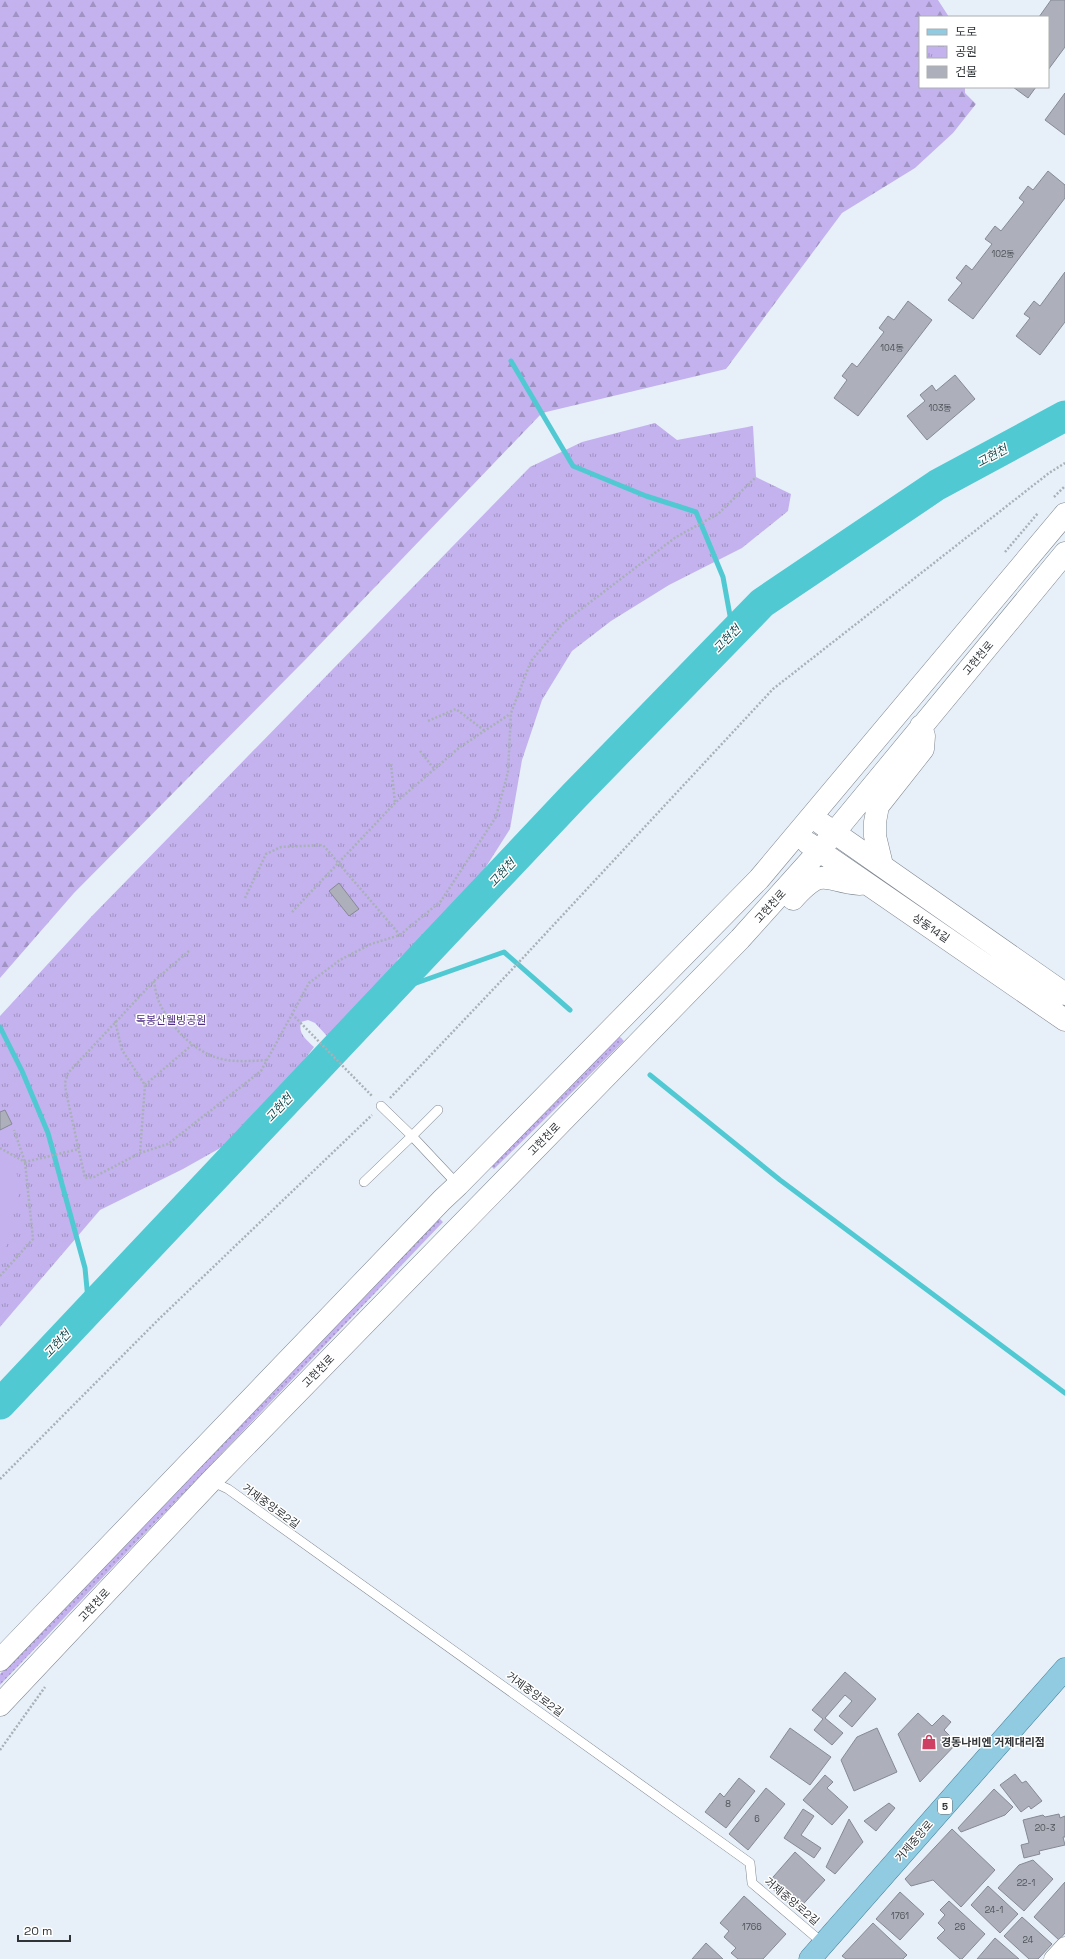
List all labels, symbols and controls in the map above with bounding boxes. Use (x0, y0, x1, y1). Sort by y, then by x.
legend (919, 16, 1049, 88)
text: 도로 (955, 24, 977, 40)
text: 공원 (955, 44, 977, 60)
text: 건물 (955, 64, 977, 80)
house number: 102동 (991, 248, 1015, 260)
house number: 104동 (880, 342, 904, 354)
house number: 103동 (928, 402, 952, 414)
water label: 고현천 (974, 440, 1012, 471)
water label: 고현천 (710, 620, 746, 656)
street label: 고현천로 (960, 638, 996, 678)
water label: 고현천 (485, 854, 520, 891)
street label: 고현천로 (751, 886, 789, 926)
street label: 상동14길 (910, 910, 952, 946)
park label: 독봉산웰빙공원 (136, 1013, 206, 1027)
water label: 고현천 (262, 1089, 297, 1126)
street label: 고현천로 (525, 1120, 563, 1158)
water label: 고현천 (40, 1325, 75, 1362)
street label: 고현천로 (299, 1352, 337, 1390)
street label: 거제중앙로2길 (240, 1481, 302, 1531)
street label: 고현천로 (75, 1585, 113, 1625)
street label: 거제중앙로2길 (504, 1669, 566, 1719)
shop icon: 경동나비엔 거제대리점 (920, 1733, 938, 1751)
place label: 경동나비엔 거제대리점 (941, 1735, 1045, 1749)
house number: 8 (725, 1798, 731, 1810)
road number: 5 (938, 1798, 952, 1814)
house number: 6 (754, 1813, 760, 1825)
street label: 거제중앙로 (892, 1817, 936, 1865)
house number: 20-3 (1035, 1822, 1055, 1834)
street label: 거제중앙로2길 (762, 1874, 822, 1928)
house number: 22-1 (1017, 1877, 1036, 1889)
house number: 24-1 (985, 1904, 1004, 1916)
house number: 1761 (891, 1910, 909, 1922)
scale bar (18, 1917, 70, 1943)
house number: 1766 (742, 1921, 762, 1933)
house number: 26 (955, 1921, 966, 1933)
text: 20 m (24, 1923, 52, 1939)
house number: 24 (1023, 1934, 1034, 1946)

